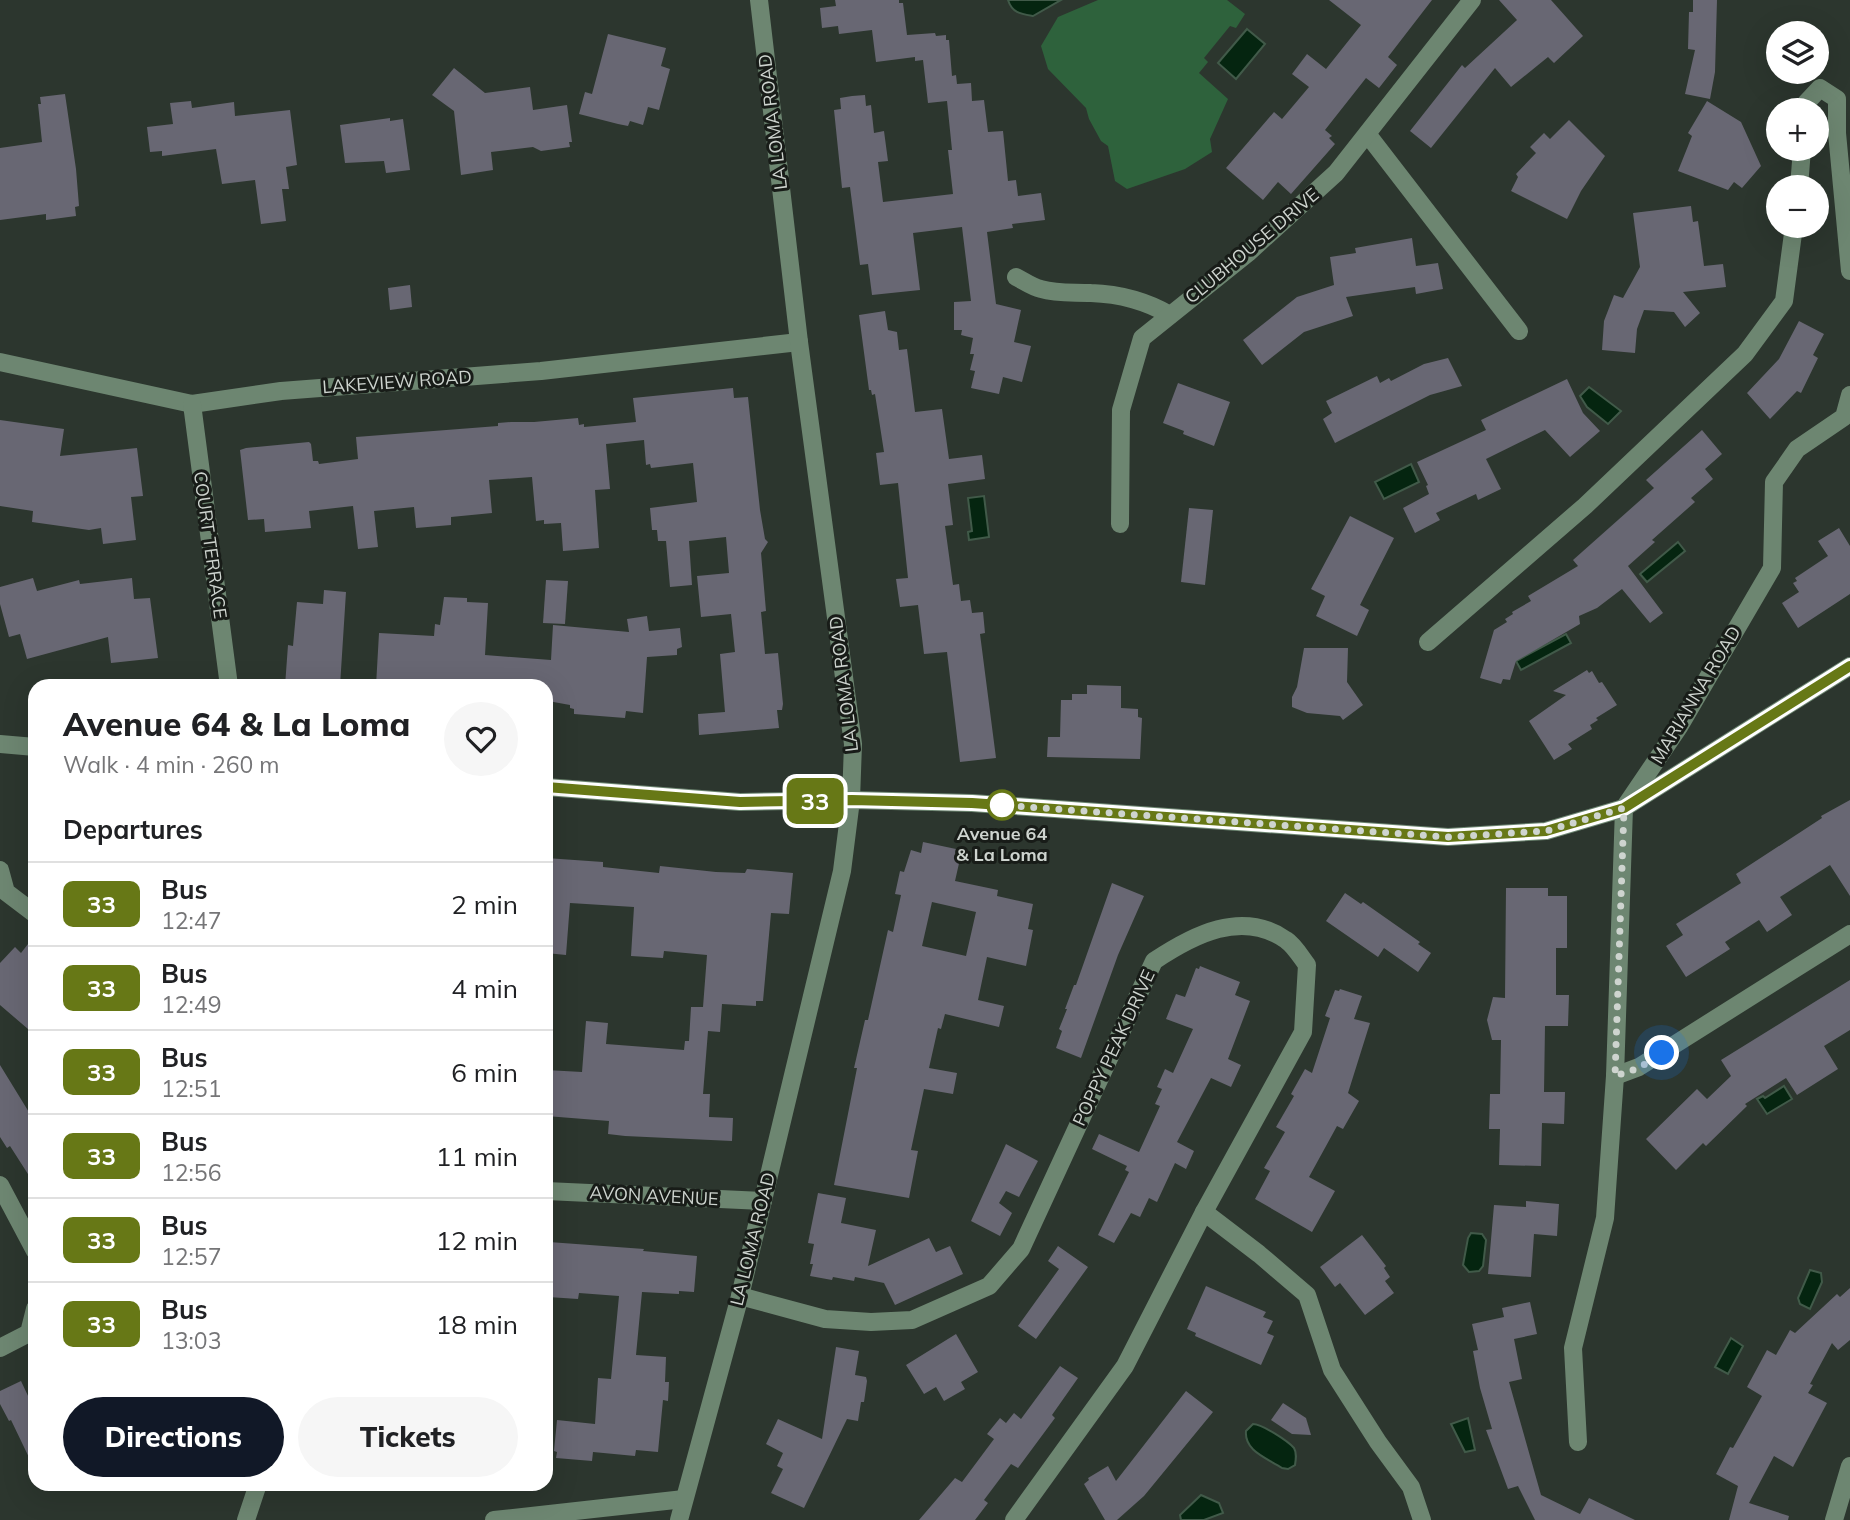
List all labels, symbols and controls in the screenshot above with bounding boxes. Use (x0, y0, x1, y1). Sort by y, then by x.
map controls (1766, 21, 1829, 238)
button: layers (1766, 21, 1829, 84)
street label: LA LOMA ROAD (753, 53, 792, 191)
button: + (1766, 98, 1829, 161)
button: − (1766, 175, 1829, 238)
street label: CLUBHOUSE DRIVE (1180, 183, 1323, 308)
street label: LAKEVIEW ROAD (322, 365, 472, 398)
street label: COURT TERRACE (189, 470, 232, 620)
street label: LA LOMA ROAD (824, 615, 863, 753)
street label: MARIANNA ROAD (1645, 622, 1746, 768)
button: heart (444, 702, 518, 776)
text: Avenue 64 & La Loma (63, 703, 410, 744)
text: Walk · 4 min · 260 m (63, 750, 280, 779)
line badge: 33 (784, 778, 846, 824)
text: 33 (801, 786, 829, 816)
marker: Avenue 64 & La Loma (987, 790, 1017, 820)
text: Departures (63, 813, 203, 846)
place label: Avenue 64 & La Loma (956, 822, 1048, 866)
text: Bus (161, 873, 207, 906)
text: 2 min (451, 888, 518, 921)
text: 33 (87, 889, 116, 919)
text: 12:47 (161, 906, 221, 935)
text: Bus (161, 957, 207, 990)
street label: POPPY PEAK DRIVE (1067, 966, 1160, 1129)
text: 4 min (451, 972, 518, 1005)
text: 33 (87, 973, 116, 1003)
text: 12:49 (161, 990, 221, 1019)
your location (1644, 1035, 1679, 1070)
text: Bus (161, 1041, 207, 1074)
text: 6 min (451, 1056, 518, 1089)
text: 33 (87, 1057, 116, 1087)
text: 12:51 (161, 1074, 221, 1103)
text: Bus (161, 1125, 207, 1158)
text: 11 min (436, 1140, 518, 1173)
text: 33 (87, 1141, 116, 1171)
text: 12:56 (161, 1158, 221, 1187)
street label: LA LOMA ROAD (725, 1170, 780, 1308)
street label: AVON AVENUE (589, 1181, 719, 1210)
text: Bus (161, 1209, 207, 1242)
text: 12 min (436, 1224, 518, 1257)
text: 33 (87, 1225, 116, 1255)
text: 12:57 (161, 1242, 221, 1271)
text: Bus (161, 1293, 207, 1326)
text: 18 min (436, 1308, 518, 1341)
text: 33 (87, 1309, 116, 1339)
text: 13:03 (161, 1326, 221, 1355)
button: Directions (63, 1397, 284, 1477)
button: Tickets (298, 1397, 518, 1477)

